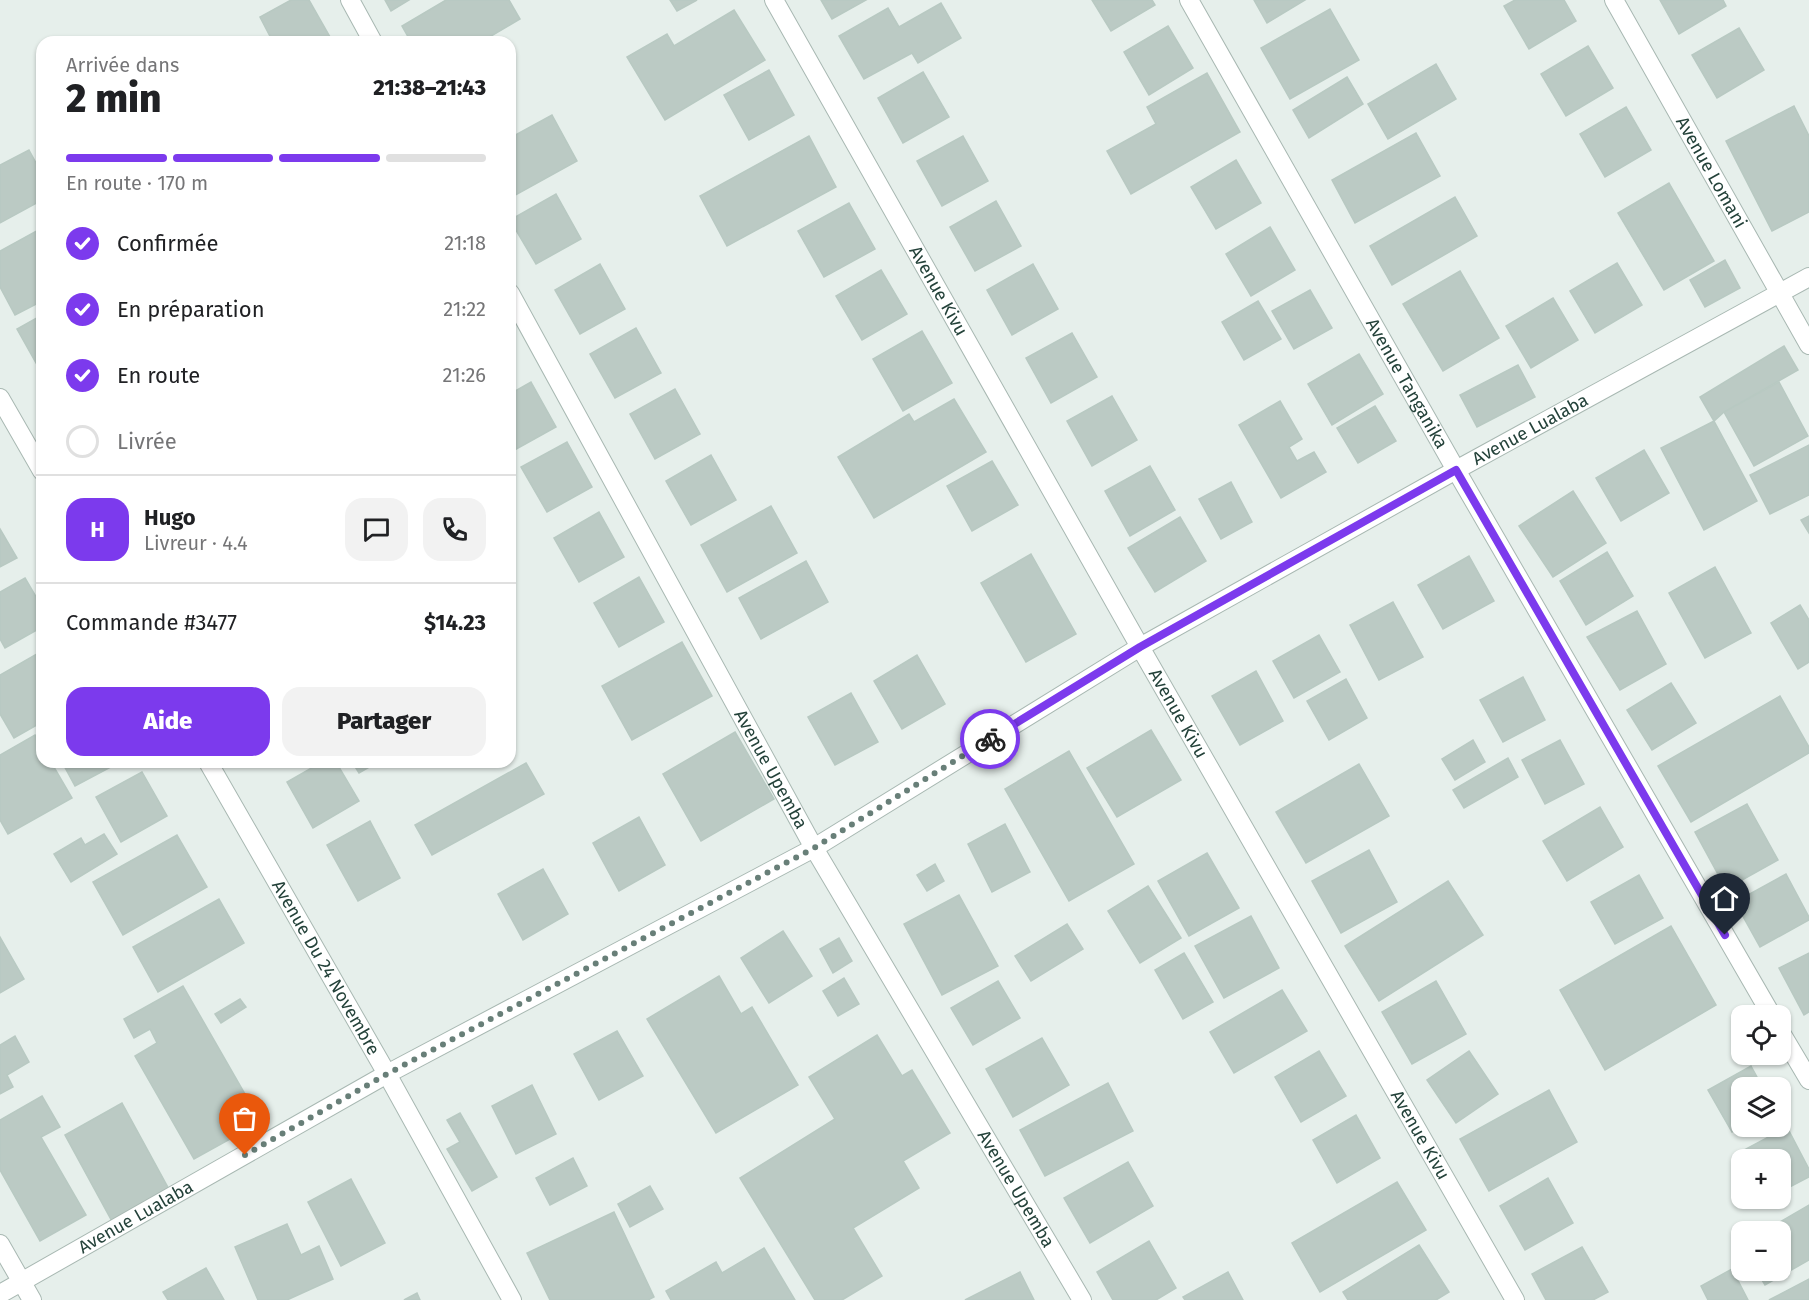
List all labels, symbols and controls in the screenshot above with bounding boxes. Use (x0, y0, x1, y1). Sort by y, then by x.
text: Arrivée dans (66, 53, 179, 77)
text: 21:38–21:43 (373, 74, 486, 101)
text: 2 min (66, 76, 162, 122)
street label: Avenue Lomani (1671, 113, 1752, 232)
text: En route · 170 m (66, 171, 208, 195)
icon: check (66, 227, 99, 260)
text: Confirmée (117, 230, 219, 257)
text: 21:18 (444, 231, 486, 255)
street label: Avenue Kivu (904, 242, 973, 339)
icon: check (66, 293, 99, 326)
text: En préparation (117, 296, 265, 323)
text: 21:22 (443, 297, 486, 321)
street label: Avenue Tanganika (1361, 314, 1453, 453)
icon: check (66, 359, 99, 392)
text: En route (117, 362, 200, 389)
text: 21:26 (443, 363, 486, 387)
street label: Avenue Lualaba (1468, 389, 1592, 470)
text: Livrée (117, 428, 177, 455)
button: chat (345, 498, 408, 561)
button: phone (423, 498, 486, 561)
text: Hugo (144, 504, 196, 531)
text: H (90, 516, 105, 543)
text: Livreur · 4.4 (144, 531, 248, 555)
text: Commande #3477 (66, 609, 237, 636)
text: $14.23 (424, 609, 486, 636)
street label: Avenue Kivu (1144, 665, 1213, 762)
button: Aide (66, 687, 270, 756)
button: Partager (282, 687, 486, 756)
street label: Avenue Upemba (729, 706, 812, 833)
courier (960, 709, 1020, 769)
icon: bike (974, 723, 1007, 756)
pin (1699, 873, 1750, 935)
street label: Avenue Du 24 Novembre (267, 876, 385, 1059)
icon: home (1708, 882, 1741, 915)
map controls (1731, 1005, 1791, 1281)
button: locate (1731, 1005, 1791, 1065)
button: layers (1731, 1077, 1791, 1137)
street label: Avenue Kivu (1386, 1086, 1455, 1184)
pin (219, 1093, 270, 1155)
icon: bag (228, 1102, 261, 1135)
street label: Avenue Upemba (973, 1126, 1059, 1252)
button: + (1731, 1149, 1791, 1209)
street label: Avenue Lualaba (74, 1176, 197, 1258)
button: − (1731, 1221, 1791, 1281)

